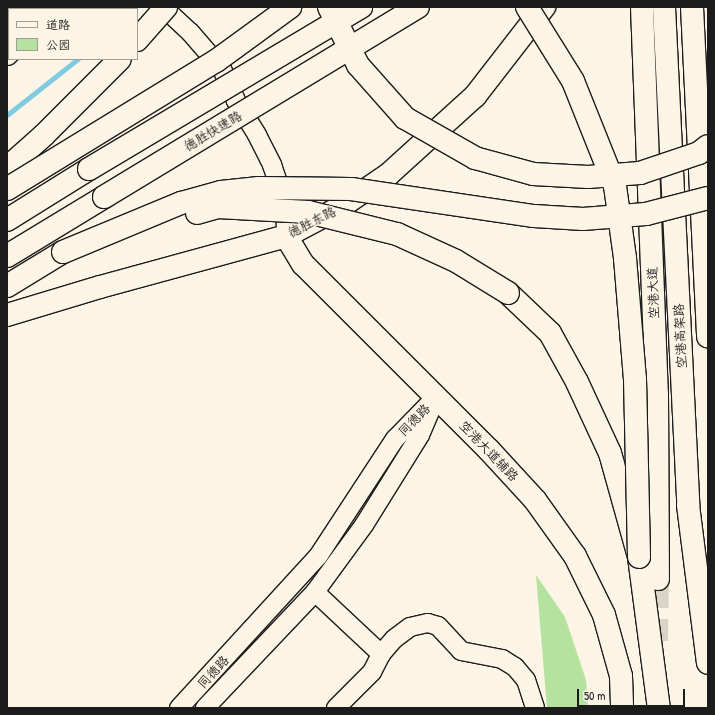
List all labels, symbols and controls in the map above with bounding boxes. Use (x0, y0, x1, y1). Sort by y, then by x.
legend (8, 8, 138, 60)
text: 道路 (46, 16, 70, 33)
text: 公园 (46, 36, 70, 53)
street label: 德胜快速路 (181, 108, 245, 154)
street label: 德胜东路 (285, 203, 339, 241)
street label: 空港大道 (644, 267, 662, 319)
street label: 空港高架路 (671, 303, 689, 369)
street label: 同德路 (395, 401, 433, 439)
street label: 空港大道辅路 (456, 418, 522, 484)
street label: 同德路 (194, 652, 232, 692)
scale bar (579, 681, 687, 707)
text: 50 m (584, 687, 605, 704)

